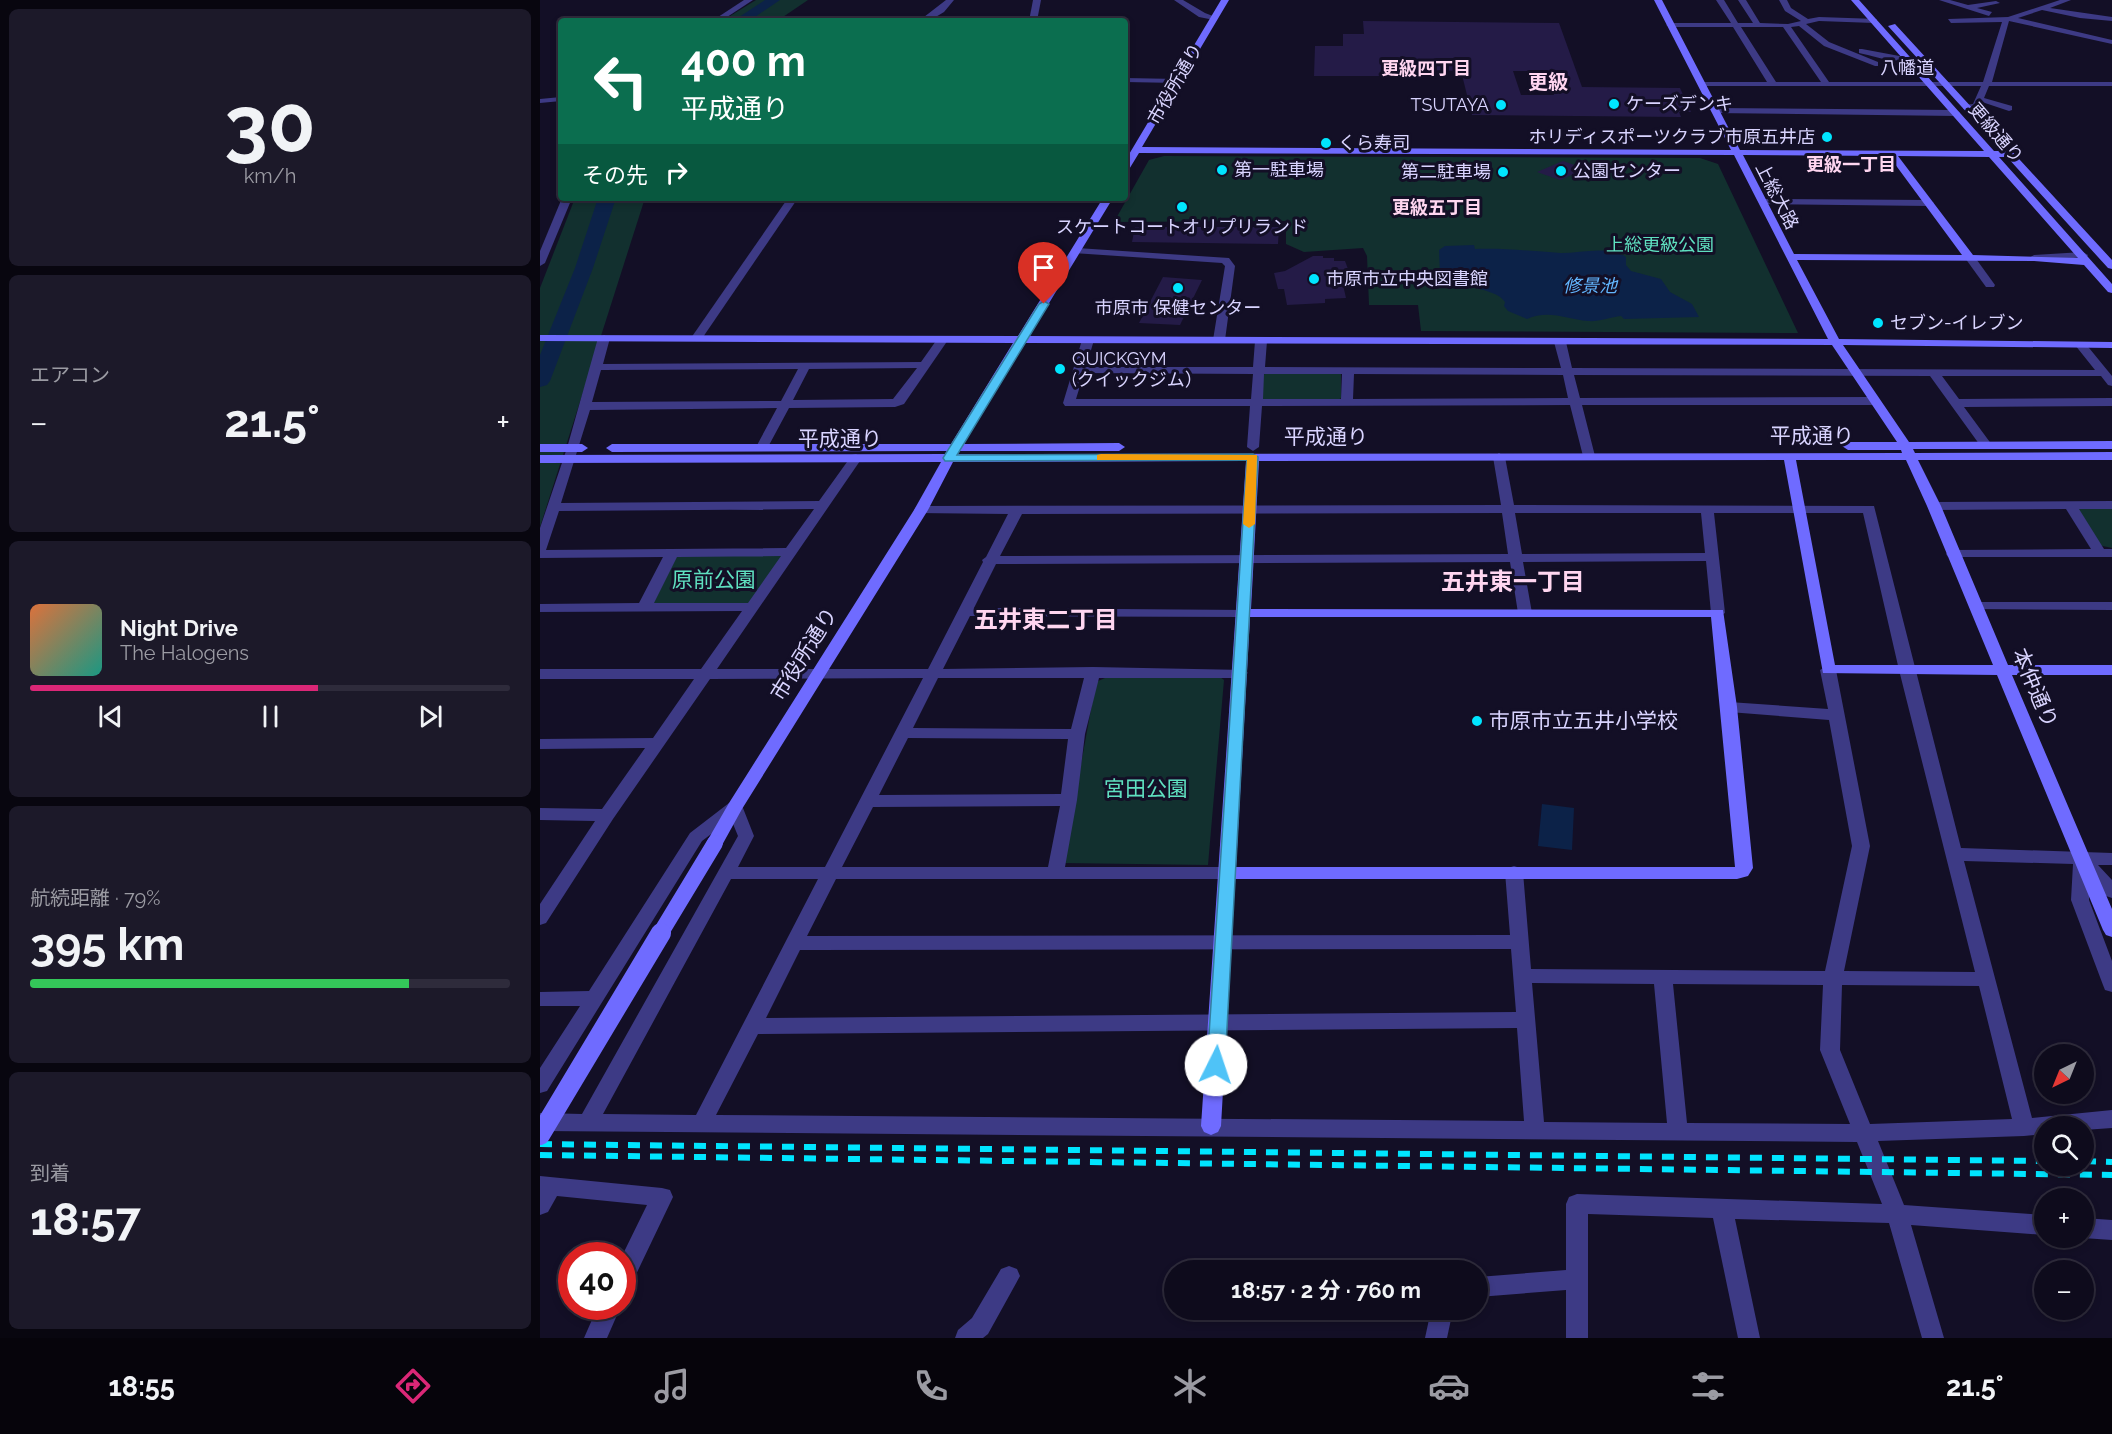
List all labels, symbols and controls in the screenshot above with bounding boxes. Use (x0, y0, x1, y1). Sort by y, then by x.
text: 400 m (681, 37, 806, 86)
street label: 市役所通り (1143, 40, 1206, 128)
icon: left (582, 42, 660, 120)
street label: 八幡道 (1880, 57, 1934, 78)
district label: 更級四丁目 (1381, 58, 1471, 79)
district label: 更級 (1528, 70, 1568, 94)
text: 30 (224, 79, 316, 170)
text: 平成通り (681, 93, 789, 124)
place label: ケーズデンキ (1626, 93, 1733, 114)
place label: TSUTAYA (1411, 94, 1489, 115)
marker: ケーズデンキ (1607, 97, 1621, 111)
marker: TSUTAYA (1494, 98, 1508, 112)
street label: 更級通り (1965, 99, 2028, 167)
place label: ホリディスポーツクラブ市原五井店 (1529, 126, 1815, 147)
marker: ホリディスポーツクラブ市原五井店 (1820, 130, 1834, 144)
place label: くら寿司 (1338, 132, 1410, 153)
marker: くら寿司 (1319, 136, 1333, 150)
district label: 更級一丁目 (1806, 154, 1896, 175)
icon: right (660, 156, 693, 189)
place label: 第一駐車場 (1234, 159, 1324, 180)
street label: 上総大路 (1752, 159, 1803, 233)
place label: 公園センター (1573, 160, 1681, 181)
place label: 第二駐車場 (1401, 161, 1491, 182)
text: その先 (582, 162, 648, 188)
marker: 第一駐車場 (1215, 163, 1229, 177)
text: km/h (244, 164, 296, 188)
marker: 公園センター (1554, 164, 1568, 178)
marker: 第二駐車場 (1496, 165, 1510, 179)
district label: 更級五丁目 (1392, 197, 1482, 218)
marker: スケートコートオリプリランド (1175, 200, 1189, 214)
place label: スケートコートオリプリランド (1056, 216, 1308, 237)
park label: 上総更級公園 (1606, 234, 1714, 255)
pin (1018, 242, 1069, 304)
icon: arrive (1027, 251, 1060, 284)
place label: 市原市立中央図書館 (1326, 268, 1488, 289)
marker: 市原市立中央図書館 (1307, 272, 1321, 286)
water label: 修景池 (1563, 275, 1619, 296)
marker: 市原市 保健センター (1171, 281, 1185, 295)
place label: 市原市 保健センター (1095, 297, 1261, 318)
place label: セブン-イレブン (1890, 312, 2024, 333)
marker: セブン-イレブン (1871, 316, 1885, 330)
place label: QUICKGYM (クイックジム） (1072, 348, 1203, 390)
marker: QUICKGYM (クイックジム） (1053, 362, 1067, 376)
text: エアコン (30, 363, 110, 387)
text: 21.5° (224, 395, 320, 448)
text: − (30, 403, 48, 442)
text: + (496, 403, 510, 442)
street label: 平成通り (1770, 423, 1854, 448)
street label: 平成通り (1284, 424, 1368, 449)
street label: 平成通り (798, 426, 882, 451)
park label: 原前公園 (672, 567, 756, 592)
district label: 五井東一丁目 (1441, 567, 1585, 596)
street label: 市役所通り (765, 603, 842, 705)
district label: 五井東二丁目 (974, 605, 1118, 634)
text: Night Drive (120, 615, 238, 641)
text: The Halogens (120, 641, 249, 665)
street label: 本仲通り (2008, 644, 2063, 731)
icon: previous (94, 700, 127, 733)
icon: pause (254, 700, 287, 733)
icon: next (414, 700, 447, 733)
place label: 市原市立五井小学校 (1489, 708, 1678, 733)
marker: 市原市立五井小学校 (1470, 714, 1484, 728)
park label: 宮田公園 (1104, 776, 1188, 801)
text: 航続距離 · 79% (30, 886, 161, 910)
text: 395 km (30, 918, 184, 971)
position arrow (1184, 1033, 1248, 1097)
north arrow (2034, 1044, 2094, 1104)
map controls (2034, 1044, 2094, 1320)
button: search (2034, 1116, 2094, 1176)
text: 到着 (30, 1161, 70, 1185)
button: + (2034, 1188, 2094, 1248)
text: 18:57 (30, 1193, 141, 1246)
speed limit sign: 40 (558, 1242, 636, 1320)
button: − (2034, 1260, 2094, 1320)
text: 18:57 · 2 分 · 760 m (1231, 1277, 1421, 1303)
icon: directions (392, 1365, 434, 1407)
icon: music (651, 1365, 693, 1407)
icon: phone (910, 1365, 952, 1407)
icon: climate (1169, 1365, 1211, 1407)
icon: car (1428, 1365, 1470, 1407)
icon: filters (1687, 1365, 1729, 1407)
text: 18:55 (109, 1371, 175, 1402)
text: 21.5° (1946, 1371, 2003, 1402)

